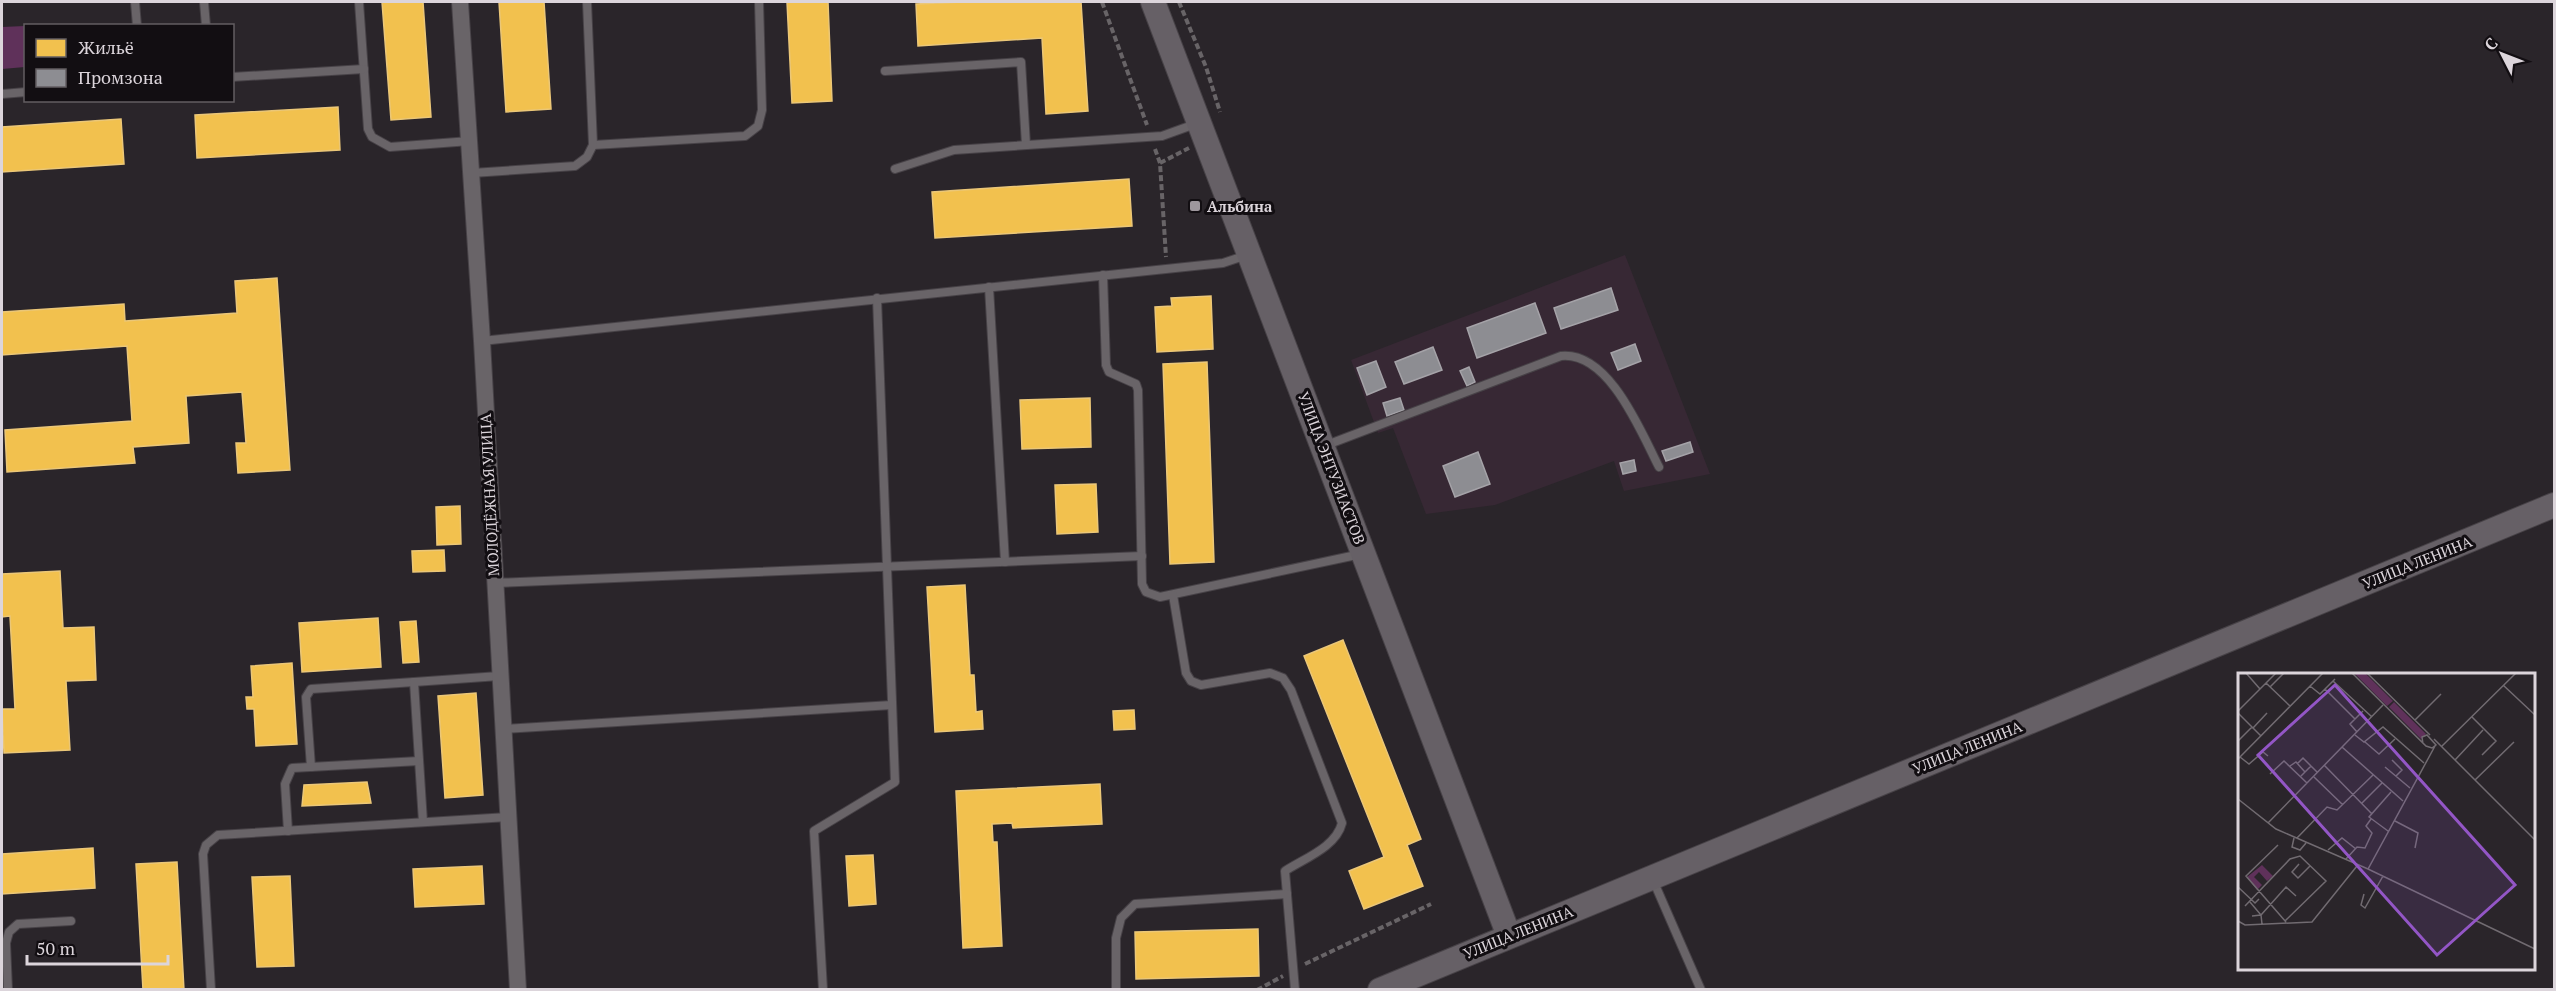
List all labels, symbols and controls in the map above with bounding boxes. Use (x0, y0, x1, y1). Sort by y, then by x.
legend (24, 24, 234, 102)
north arrow (2472, 24, 2532, 84)
text: С (2479, 33, 2503, 55)
text: Жильё (78, 35, 134, 59)
text: Промзона (78, 65, 163, 89)
place label: Альбина (1207, 196, 1273, 216)
marker: Альбина (1188, 199, 1202, 213)
street label: УЛИЦА ЭНТУЗИАСТОВ (1294, 389, 1370, 547)
street label: МОЛОДЁЖНАЯ УЛИЦА (475, 412, 503, 577)
street label: УЛИЦА ЛЕНИНА (2359, 531, 2475, 593)
inset map (2238, 673, 2535, 970)
street label: УЛИЦА ЛЕНИНА (1909, 716, 2025, 778)
street label: УЛИЦА ЛЕНИНА (1460, 901, 1576, 963)
scale bar (27, 928, 168, 966)
text: 50 m (36, 936, 76, 960)

